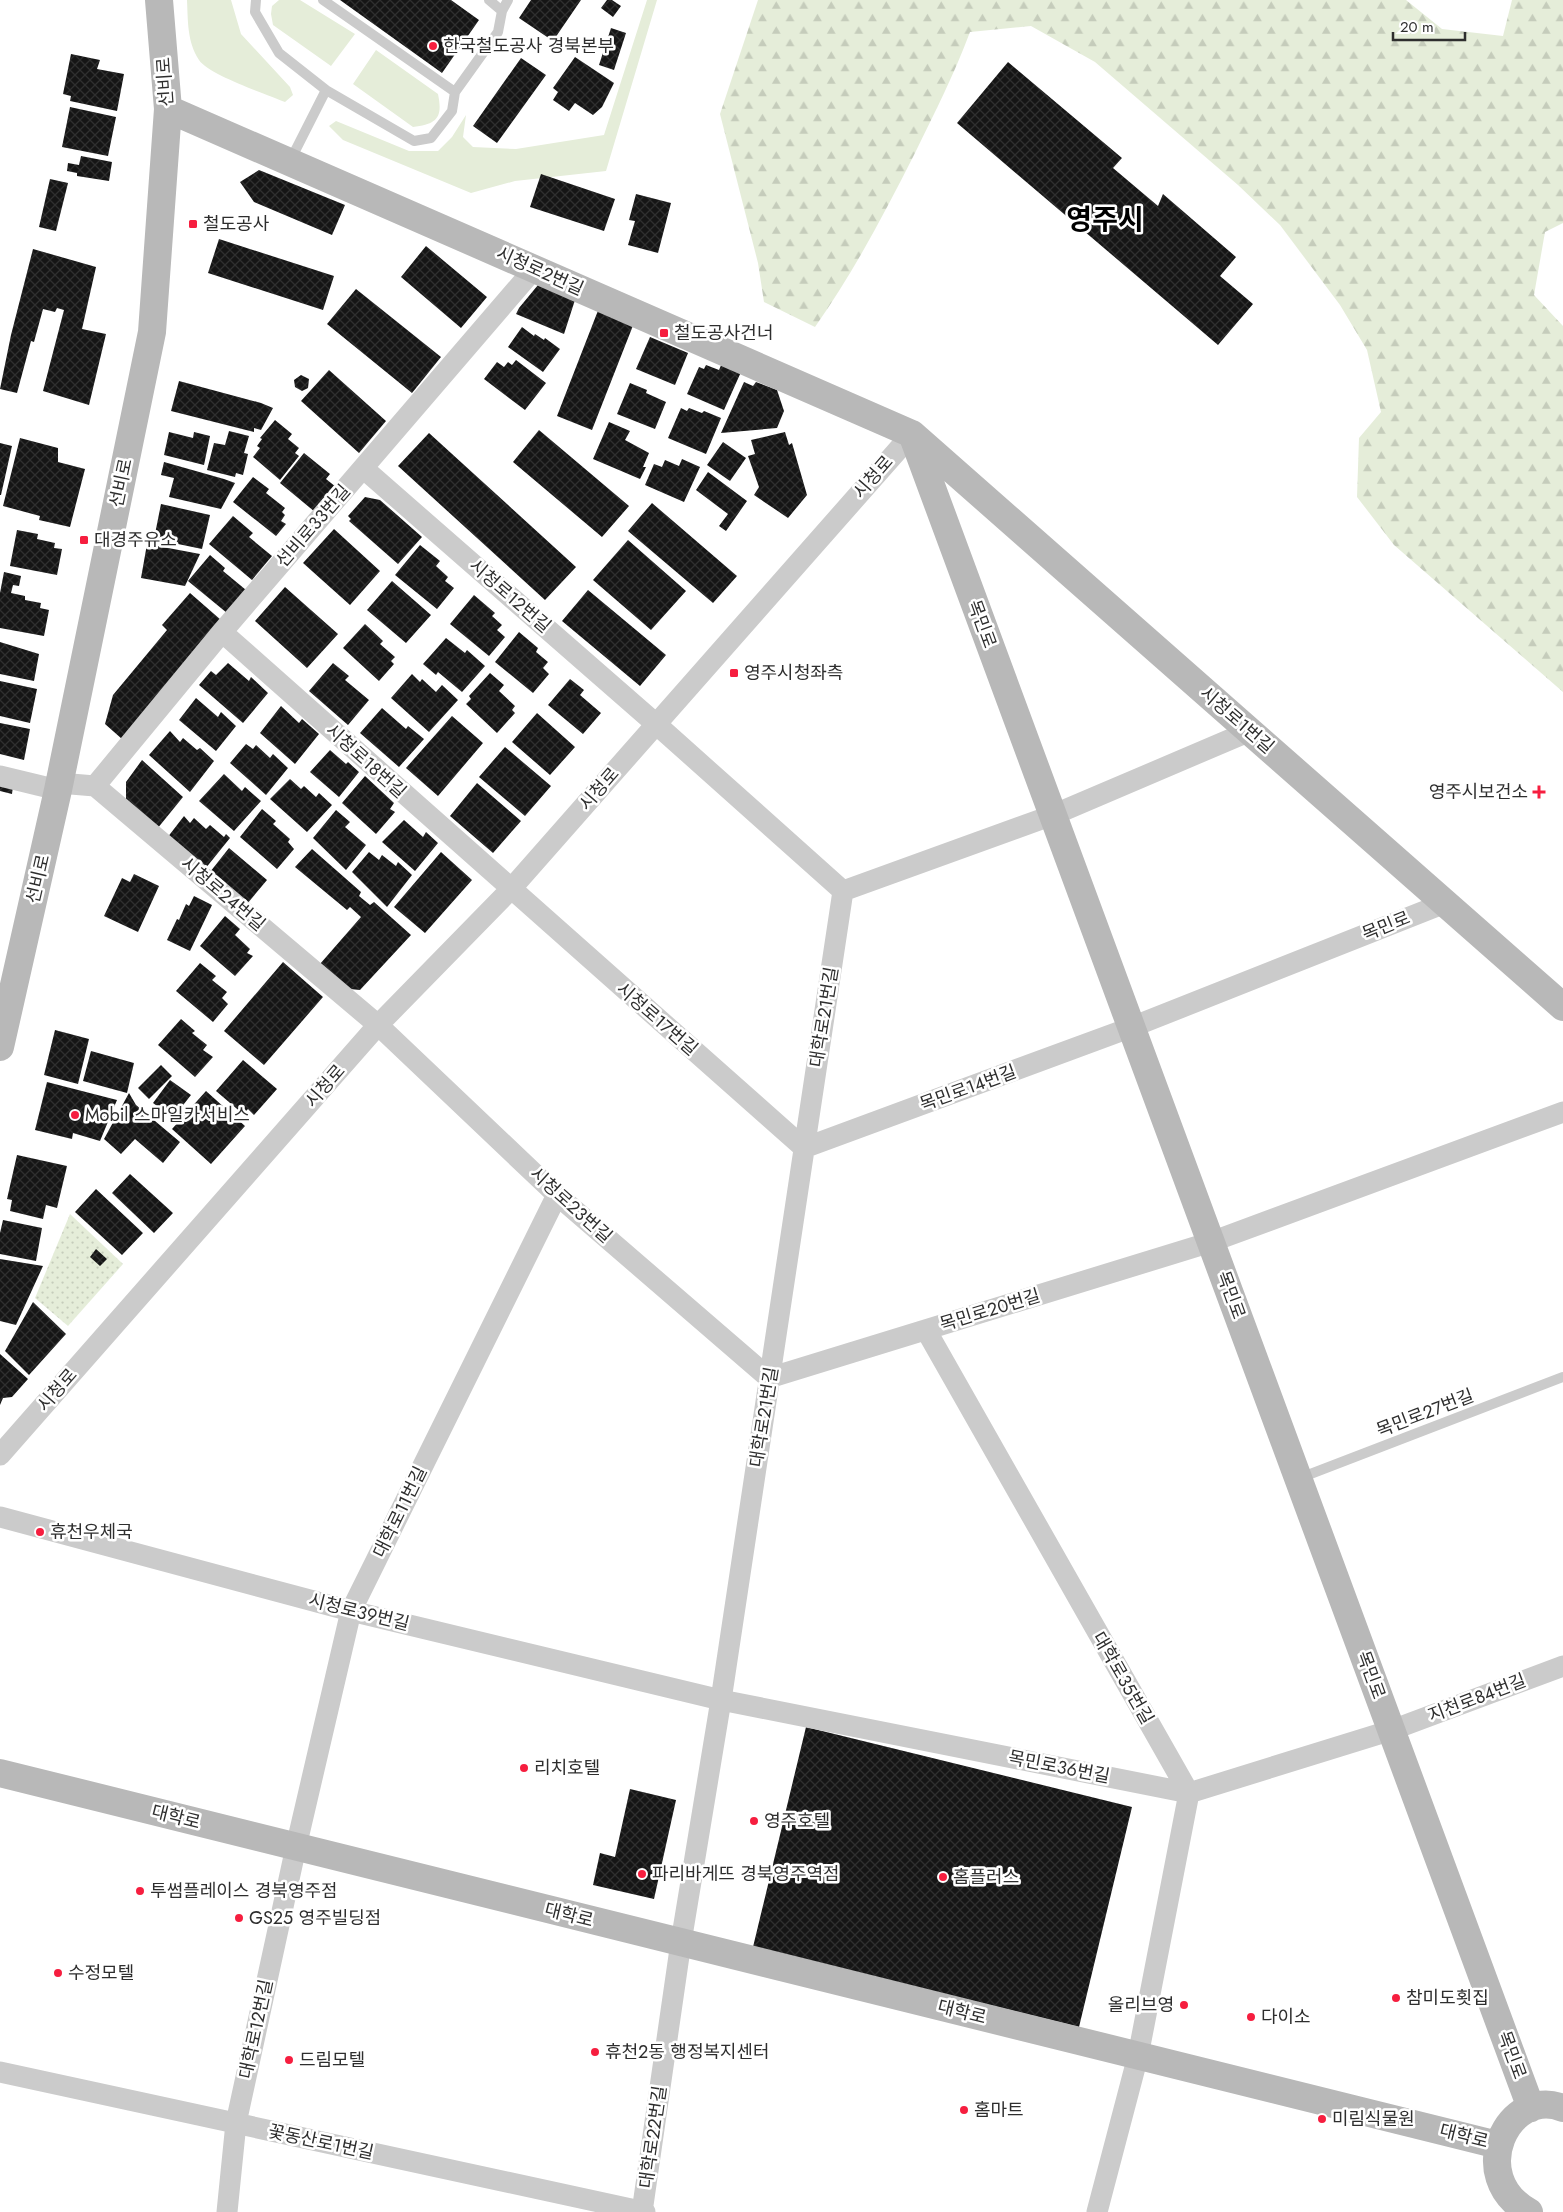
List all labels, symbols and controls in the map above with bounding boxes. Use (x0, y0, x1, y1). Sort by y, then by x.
scale bar (1393, 10, 1466, 42)
text: 20 m (1400, 16, 1434, 38)
place label: 한국철도공사 경북본부 (443, 33, 614, 59)
marker: 한국철도공사 경북본부 (427, 40, 439, 52)
street label: 선비로 (150, 56, 180, 108)
district label: 영주시 (1066, 199, 1144, 240)
place label: 철도공사 (203, 211, 270, 237)
marker: 철도공사 (187, 218, 199, 230)
street label: 시청로2번길 (492, 240, 588, 302)
place label: 철도공사건너 (674, 320, 773, 346)
marker: 철도공사건너 (658, 327, 670, 339)
street label: 시청로 (847, 450, 899, 504)
street label: 선비로 (103, 456, 139, 510)
street label: 선비로33번길 (270, 479, 356, 573)
place label: 대경주유소 (94, 527, 177, 553)
marker: 대경주유소 (78, 534, 90, 546)
street label: 시청로12번길 (463, 553, 557, 639)
street label: 목민로 (961, 596, 1003, 652)
place label: 영주시청좌측 (744, 660, 843, 686)
marker: 영주시청좌측 (728, 667, 740, 679)
street label: 시청로1번길 (1194, 680, 1280, 760)
street label: 시청로18번길 (320, 718, 412, 804)
street label: 시청로 (573, 762, 625, 816)
place label: 영주시보건소 (1429, 779, 1528, 805)
marker: 영주시보건소 (1532, 785, 1546, 799)
street label: 시청로24번길 (175, 851, 271, 937)
street label: 선비로 (20, 852, 56, 906)
street label: 목민로 (1358, 905, 1414, 947)
street label: 대학로21번길 (803, 965, 845, 1069)
street label: 시청로17번길 (611, 976, 703, 1062)
street label: 목민로14번길 (916, 1058, 1020, 1118)
street label: 시청로 (299, 1059, 351, 1113)
place label: Mobil 스마일카서비스 (85, 1102, 250, 1128)
marker: Mobil 스마일카서비스 (69, 1109, 81, 1121)
street label: 시청로23번길 (524, 1161, 618, 1249)
street label: 목민로 (1210, 1267, 1252, 1323)
street label: 목민로20번길 (937, 1282, 1043, 1338)
street label: 시청로 (31, 1363, 83, 1417)
street label: 대학로21번길 (743, 1365, 785, 1469)
street label: 목민로27번길 (1372, 1382, 1478, 1444)
street label: 대학로11번길 (367, 1462, 433, 1562)
place label: 휴천우체국 (50, 1519, 133, 1545)
marker: 휴천우체국 (34, 1526, 46, 1538)
street label: 시청로39번길 (306, 1587, 412, 1637)
street label: 대학로35번길 (1086, 1627, 1160, 1729)
street label: 목민로 (1350, 1647, 1392, 1703)
street label: 지천로84번길 (1424, 1667, 1530, 1729)
street label: 목민로36번길 (1006, 1744, 1112, 1790)
place label: 리치호텔 (534, 1755, 600, 1781)
marker: 리치호텔 (518, 1762, 530, 1774)
street label: 대학로 (149, 1798, 203, 1836)
place label: 영주호텔 (764, 1808, 830, 1834)
marker: 영주호텔 (748, 1815, 760, 1827)
place label: 파리바게뜨 경북영주역점 (652, 1861, 840, 1887)
place label: 홈플러스 (953, 1864, 1019, 1890)
marker: 파리바게뜨 경북영주역점 (636, 1868, 648, 1880)
marker: 홈플러스 (937, 1871, 949, 1883)
place label: 투썸플레이스 경북영주점 (150, 1878, 338, 1904)
marker: 투썸플레이스 경북영주점 (134, 1885, 146, 1897)
street label: 대학로 (542, 1896, 596, 1934)
place label: GS25 영주빌딩점 (249, 1905, 381, 1931)
marker: GS25 영주빌딩점 (233, 1912, 245, 1924)
place label: 수정모텔 (68, 1960, 134, 1986)
marker: 수정모텔 (52, 1967, 64, 1979)
street label: 대학로12번길 (233, 1977, 279, 2081)
place label: 참미도횟집 (1406, 1985, 1489, 2011)
place label: 올리브영 (1108, 1992, 1174, 2018)
marker: 참미도횟집 (1390, 1992, 1402, 2004)
street label: 대학로 (935, 1993, 989, 2031)
marker: 올리브영 (1178, 1999, 1190, 2011)
place label: 다이소 (1261, 2004, 1311, 2030)
marker: 다이소 (1245, 2011, 1257, 2023)
street label: 목민로 (1491, 2027, 1533, 2083)
place label: 휴천2동 행정복지센터 (605, 2039, 770, 2065)
marker: 휴천2동 행정복지센터 (589, 2046, 601, 2058)
place label: 드림모텔 (299, 2047, 365, 2073)
marker: 드림모텔 (283, 2054, 295, 2066)
street label: 대학로22번길 (633, 2084, 673, 2190)
place label: 홈마트 (974, 2097, 1024, 2123)
marker: 홈마트 (958, 2104, 970, 2116)
place label: 미림식물원 (1332, 2106, 1415, 2132)
marker: 미림식물원 (1316, 2113, 1328, 2125)
street label: 대학로 (1437, 2117, 1491, 2155)
street label: 꽃동산로1번길 (266, 2118, 376, 2166)

